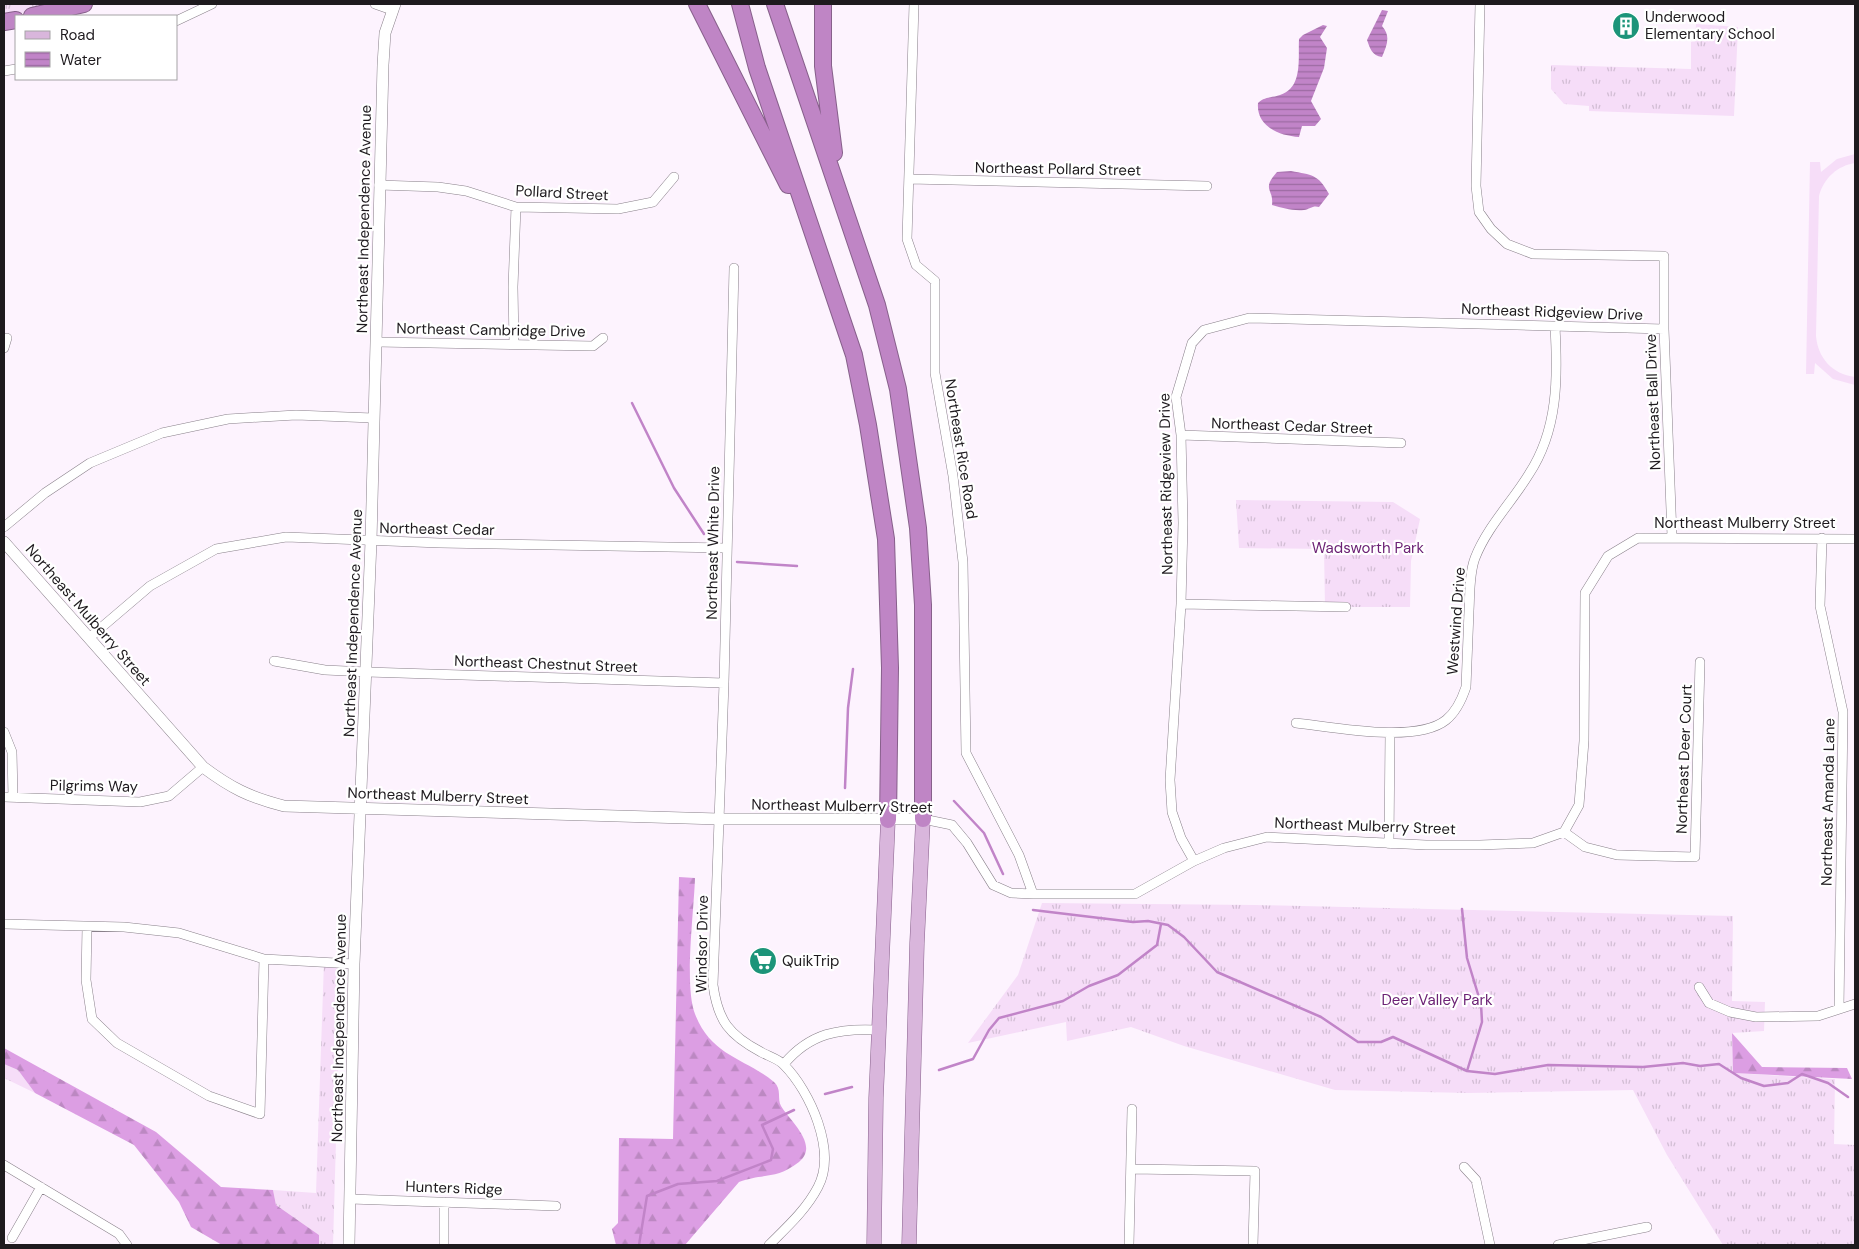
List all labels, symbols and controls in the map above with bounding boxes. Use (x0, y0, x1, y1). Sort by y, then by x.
place label: Underwood Elementary School (1645, 7, 1775, 44)
building icon: Underwood Elementary School (1611, 11, 1641, 41)
legend (15, 15, 178, 80)
text: Road (60, 25, 95, 45)
text: Water (60, 50, 102, 70)
street label: Northeast Independence Avenue (352, 105, 376, 333)
street label: Northeast Pollard Street (975, 158, 1141, 180)
street label: Pollard Street (515, 181, 609, 205)
street label: Northeast Ridgeview Drive (1461, 299, 1643, 325)
street label: Northeast Cambridge Drive (396, 318, 586, 342)
street label: Northeast Ball Drive (1641, 333, 1665, 471)
street label: Northeast Rice Road (940, 378, 982, 520)
street label: Northeast Ridgeview Drive (1154, 393, 1178, 575)
street label: Northeast Cedar Street (1211, 413, 1373, 439)
street label: Northeast White Drive (702, 466, 724, 620)
street label: Northeast Independence Avenue (339, 509, 367, 737)
street label: Northeast Mulberry Street (1654, 513, 1836, 533)
street label: Northeast Cedar (379, 518, 495, 540)
park label: Wadsworth Park (1312, 538, 1425, 558)
street label: Northeast Mulberry Street (21, 540, 155, 690)
street label: Westwind Drive (1442, 566, 1470, 676)
street label: Northeast Chestnut Street (454, 651, 638, 677)
street label: Northeast Deer Court (1671, 684, 1697, 834)
street label: Northeast Amanda Lane (1817, 718, 1839, 886)
street label: Pilgrims Way (50, 775, 139, 797)
street label: Northeast Mulberry Street (347, 783, 529, 809)
street label: Northeast Mulberry Street (751, 794, 933, 818)
street label: Northeast Mulberry Street (1274, 813, 1456, 839)
street label: Windsor Drive (691, 895, 713, 993)
street label: Northeast Independence Avenue (327, 914, 351, 1142)
supermarket icon: QuikTrip (748, 946, 778, 976)
place label: QuikTrip (782, 951, 839, 971)
park label: Deer Valley Park (1381, 990, 1493, 1010)
street label: Hunters Ridge (405, 1176, 503, 1200)

